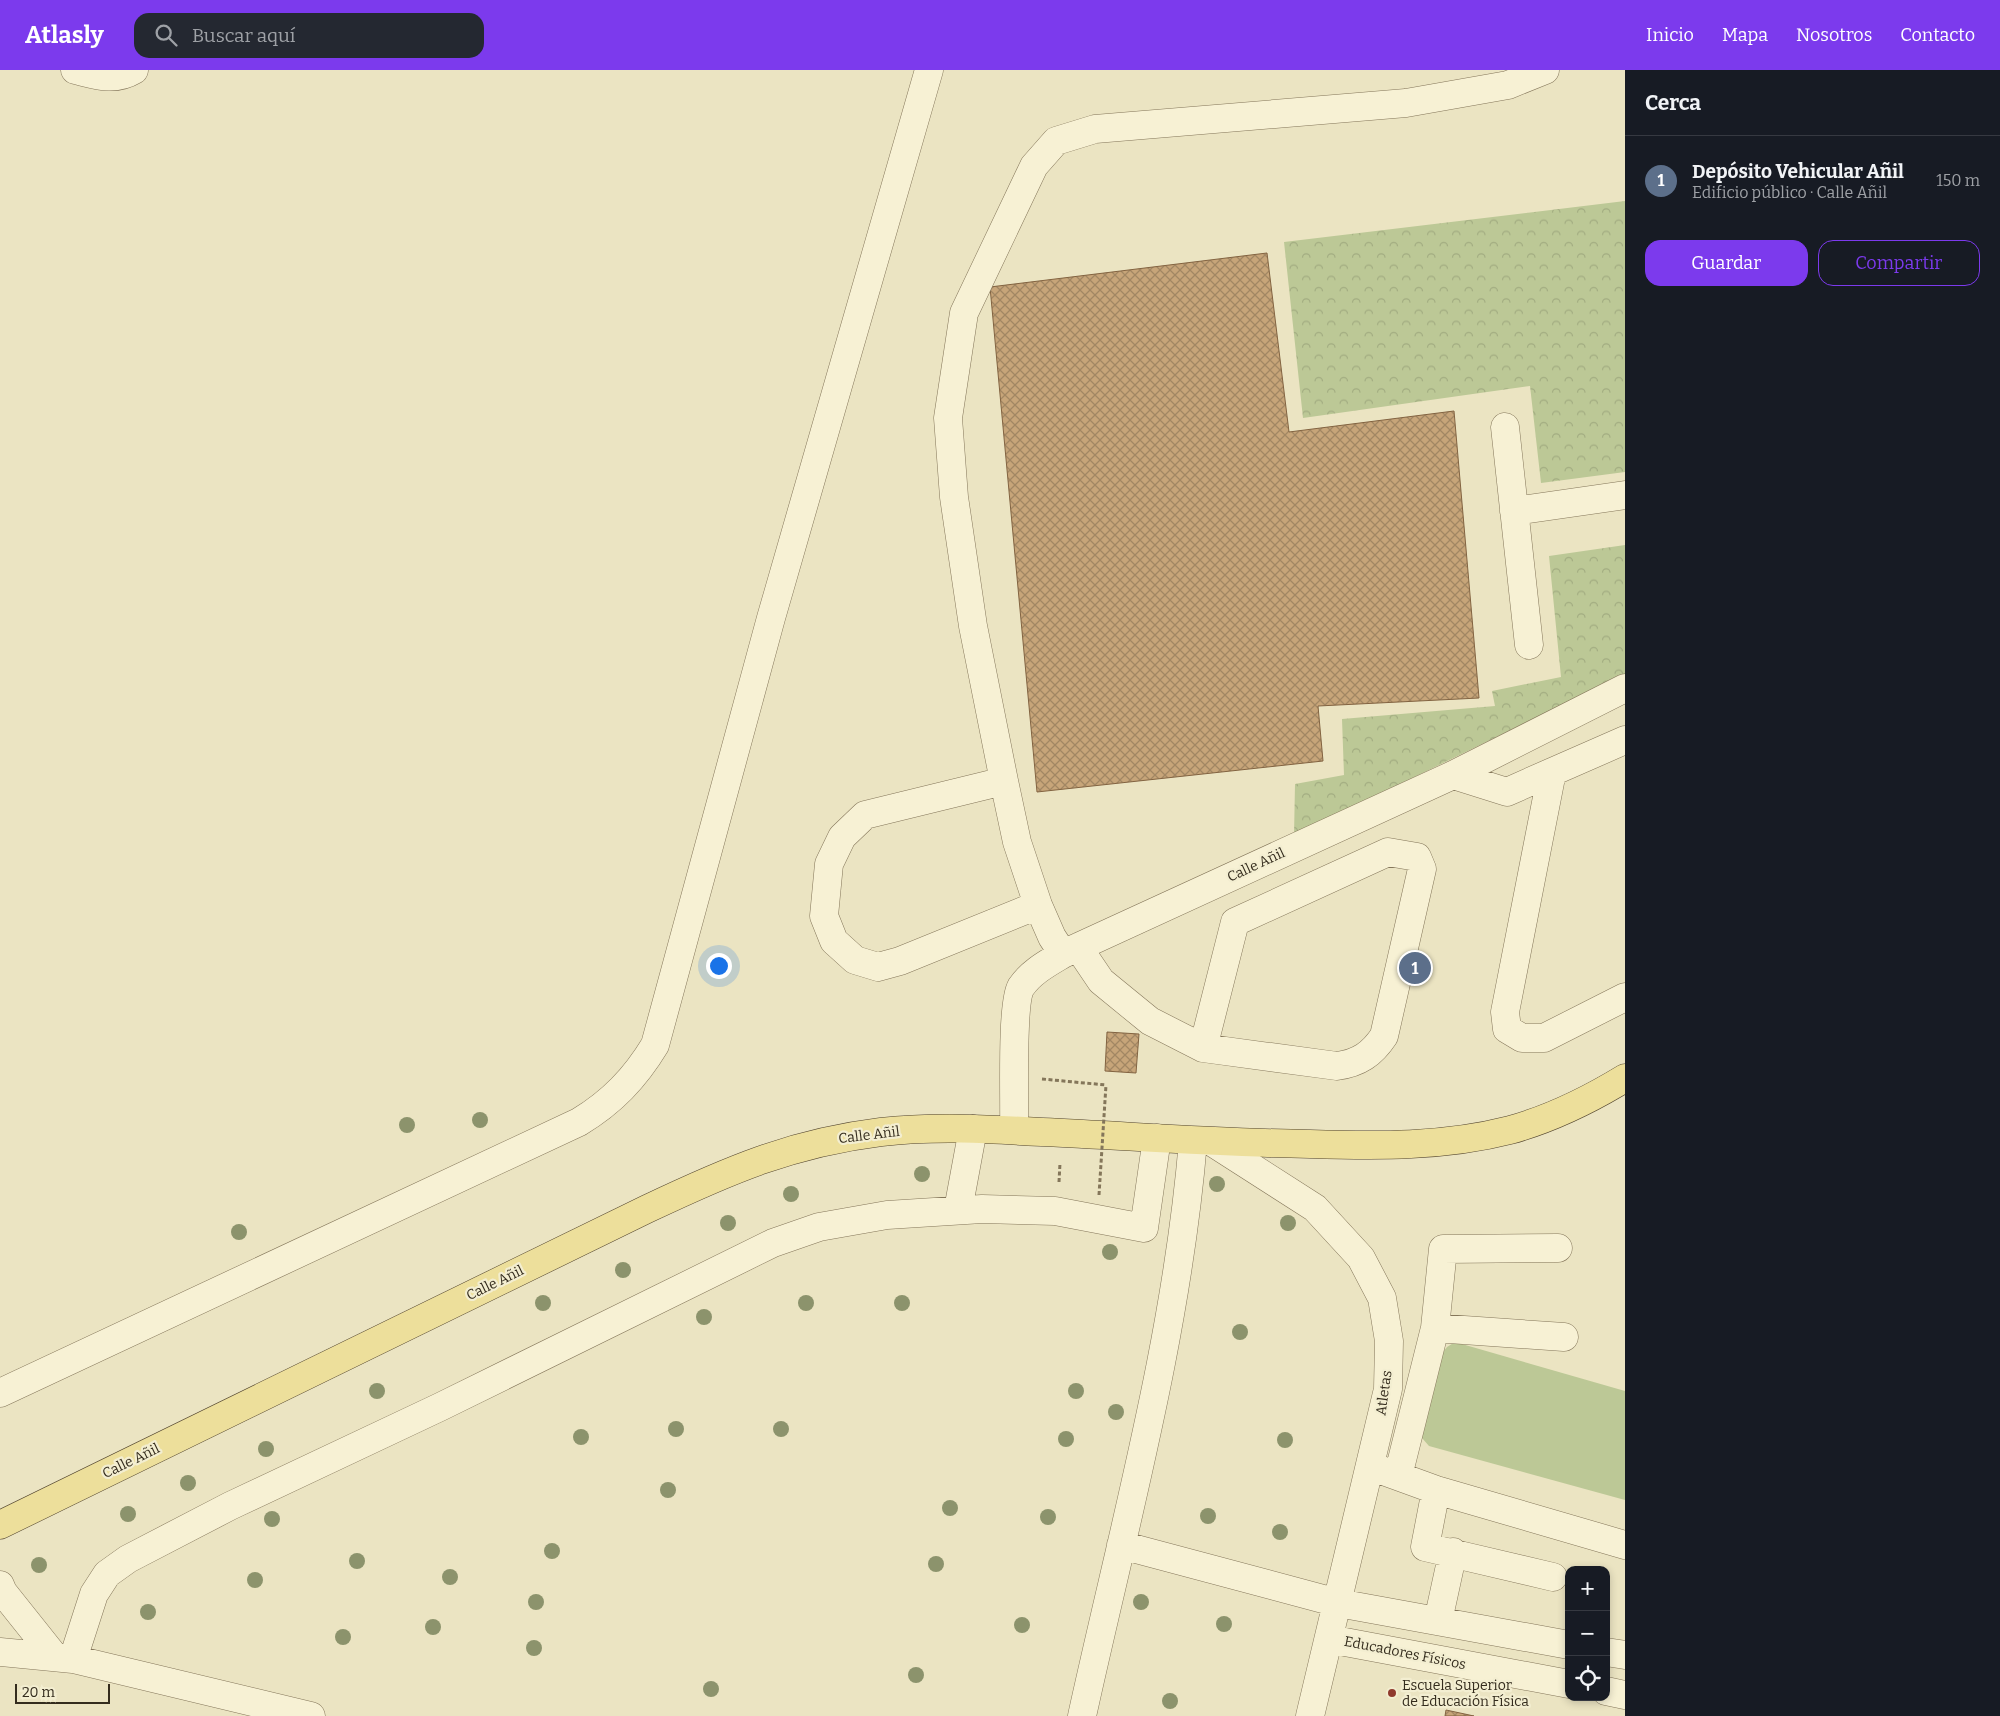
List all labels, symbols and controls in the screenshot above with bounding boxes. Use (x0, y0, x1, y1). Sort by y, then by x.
search box (134, 13, 484, 58)
text: Atlasly (25, 21, 104, 49)
icon: search (152, 21, 180, 49)
text: Buscar aquí (192, 24, 296, 47)
text: Inicio (1646, 24, 1694, 46)
text: Mapa (1722, 24, 1768, 46)
text: Nosotros (1796, 24, 1872, 46)
text: Contacto (1900, 24, 1975, 46)
text: Cerca (1645, 90, 1701, 116)
text: Depósito Vehicular Añil (1692, 160, 1904, 183)
text: 1 (1658, 171, 1664, 190)
text: 150 m (1936, 171, 1980, 190)
text: Edificio público · Calle Añil (1692, 183, 1887, 202)
button: Guardar (1645, 240, 1808, 286)
button: Compartir (1818, 240, 1980, 286)
street label: Calle Añil (1224, 844, 1288, 886)
pin: 1 (1399, 949, 1431, 987)
your location (706, 953, 732, 979)
street label: Calle Añil (837, 1123, 901, 1147)
street label: Calle Añil (464, 1262, 526, 1304)
street label: Atletas (1372, 1369, 1396, 1417)
street label: Calle Añil (100, 1440, 162, 1482)
map controls (1565, 1566, 1610, 1701)
button: + (1565, 1566, 1610, 1611)
button: − (1565, 1611, 1610, 1656)
street label: Educadores Físicos (1343, 1633, 1467, 1673)
button: locate (1565, 1656, 1610, 1701)
place label: Escuela Superior de Educación Física (1402, 1677, 1529, 1710)
scale bar (15, 1681, 110, 1704)
text: 20 m (22, 1684, 55, 1701)
marker: Escuela Superior de Educación Física (1386, 1687, 1398, 1699)

